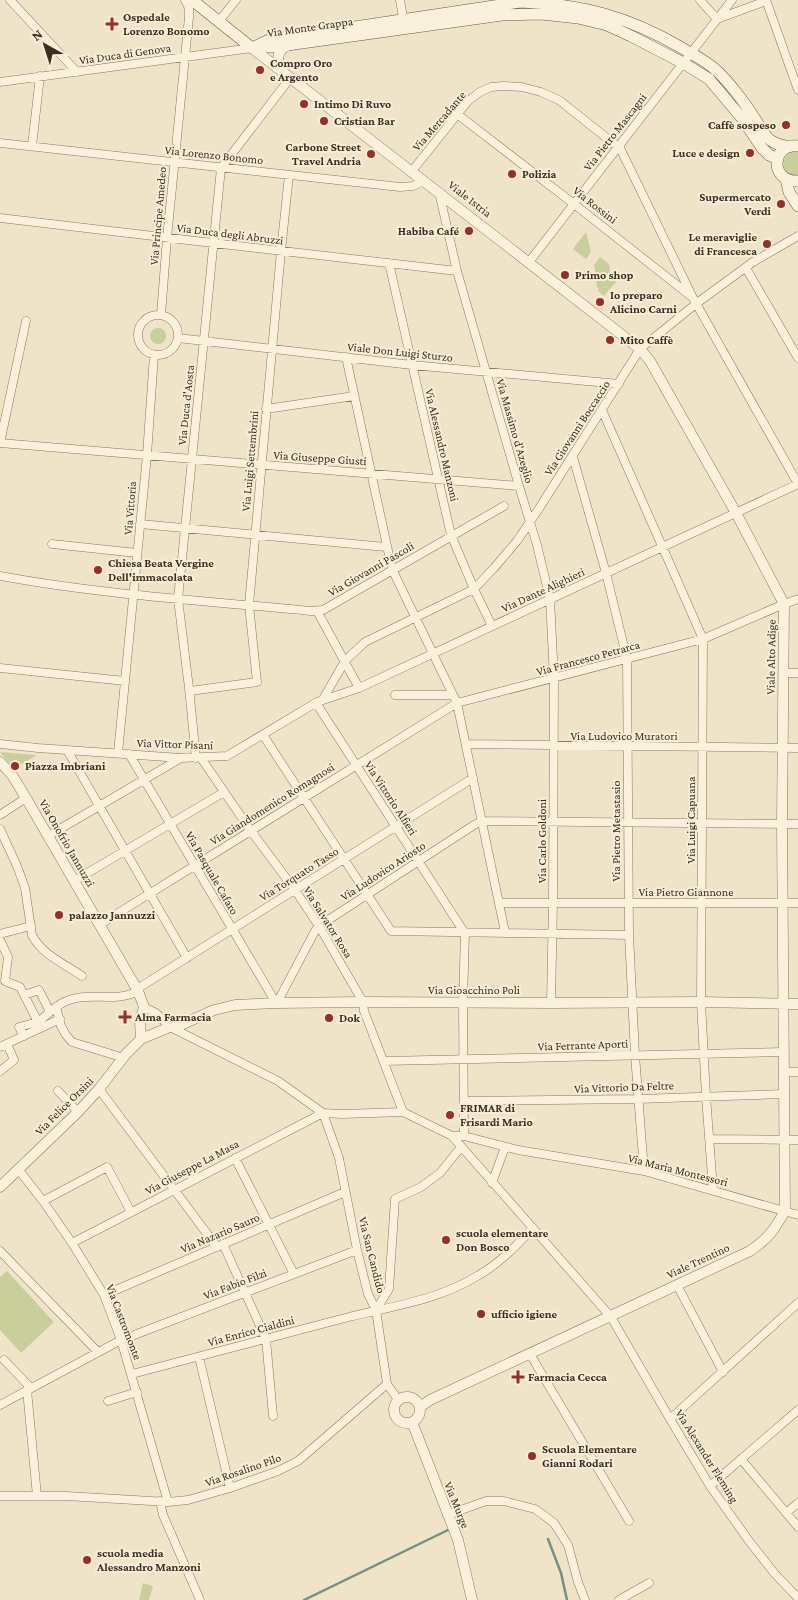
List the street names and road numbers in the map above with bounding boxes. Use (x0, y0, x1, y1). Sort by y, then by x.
street label: Via Monte Grappa (266, 14, 354, 40)
street label: Via Duca di Genova (78, 41, 172, 67)
street label: Via Mercadante (409, 88, 469, 154)
street label: Via Pietro Mascagni (580, 91, 650, 173)
street label: Via Lorenzo Bonomo (164, 143, 264, 167)
street label: Via Principe Amedeo (147, 166, 169, 266)
street label: Viale Istria (445, 178, 495, 221)
street label: Via Rossini (570, 183, 620, 227)
street label: Via Duca degli Abruzzi (176, 220, 284, 248)
street label: Viale Don Luigi Sturzo (346, 339, 454, 365)
street label: Via Duca d'Aosta (175, 364, 197, 446)
street label: Via Massimo d'Azeglio (493, 377, 537, 485)
street label: Via Giovanni Boccaccio (541, 378, 613, 478)
street label: Via Alessandro Manzoni (422, 387, 462, 503)
street label: Via Luigi Settembrini (239, 410, 261, 512)
street label: Via Giuseppe Giusti (273, 448, 367, 468)
street label: Via Vittoria (121, 480, 139, 536)
street label: Via Giovanni Pascoli (326, 539, 416, 599)
street label: Via Dante Alighieri (499, 565, 587, 615)
street label: Viale Alto Adige (763, 619, 779, 695)
street label: Via Francesco Petrarca (535, 637, 642, 679)
street label: Via Ludovico Muratori (570, 729, 678, 743)
street label: Via Vittor Pisani (136, 736, 214, 752)
street label: Via Vittorio Alfieri (362, 758, 420, 838)
street label: Via Giandomenico Romagnosi (207, 760, 337, 848)
street label: Via Luigi Capuana (684, 776, 698, 864)
street label: Via Pietro Metastasio (609, 781, 623, 881)
street label: Via Onofrio Jannuzzi (36, 797, 98, 889)
street label: Via Carlo Goldoni (535, 799, 549, 883)
street label: Via Pasquale Cafaro (182, 829, 242, 917)
street label: Via Ludovico Ariosto (338, 838, 428, 904)
street label: Via Torquato Tasso (257, 844, 341, 904)
street label: Via Salvator Rosa (300, 884, 356, 961)
street label: Via Pietro Giannone (638, 885, 734, 899)
street label: Via Gioacchino Poli (428, 983, 520, 997)
street label: Via Ferrante Aporti (537, 1036, 629, 1054)
street label: Via Felice Orsini (32, 1074, 96, 1138)
street label: Via Vittorio Da Feltre (574, 1078, 674, 1096)
street label: Via Giuseppe La Masa (143, 1136, 242, 1198)
street label: Via Maria Montessori (627, 1151, 729, 1189)
street label: Via Nazario Sauro (178, 1210, 262, 1256)
street label: Via San Candido (356, 1215, 388, 1295)
street label: Viale Trentino (664, 1240, 732, 1282)
street label: Via Fabio Filzi (201, 1266, 269, 1302)
street label: Via Castromonte (103, 1282, 145, 1362)
street label: Via Enrico Cialdini (206, 1313, 296, 1349)
street label: Via Alexander Fleming (673, 1407, 742, 1506)
street label: Via Rosalino Pilo (203, 1450, 283, 1490)
street label: Via Murge (441, 1480, 473, 1530)

